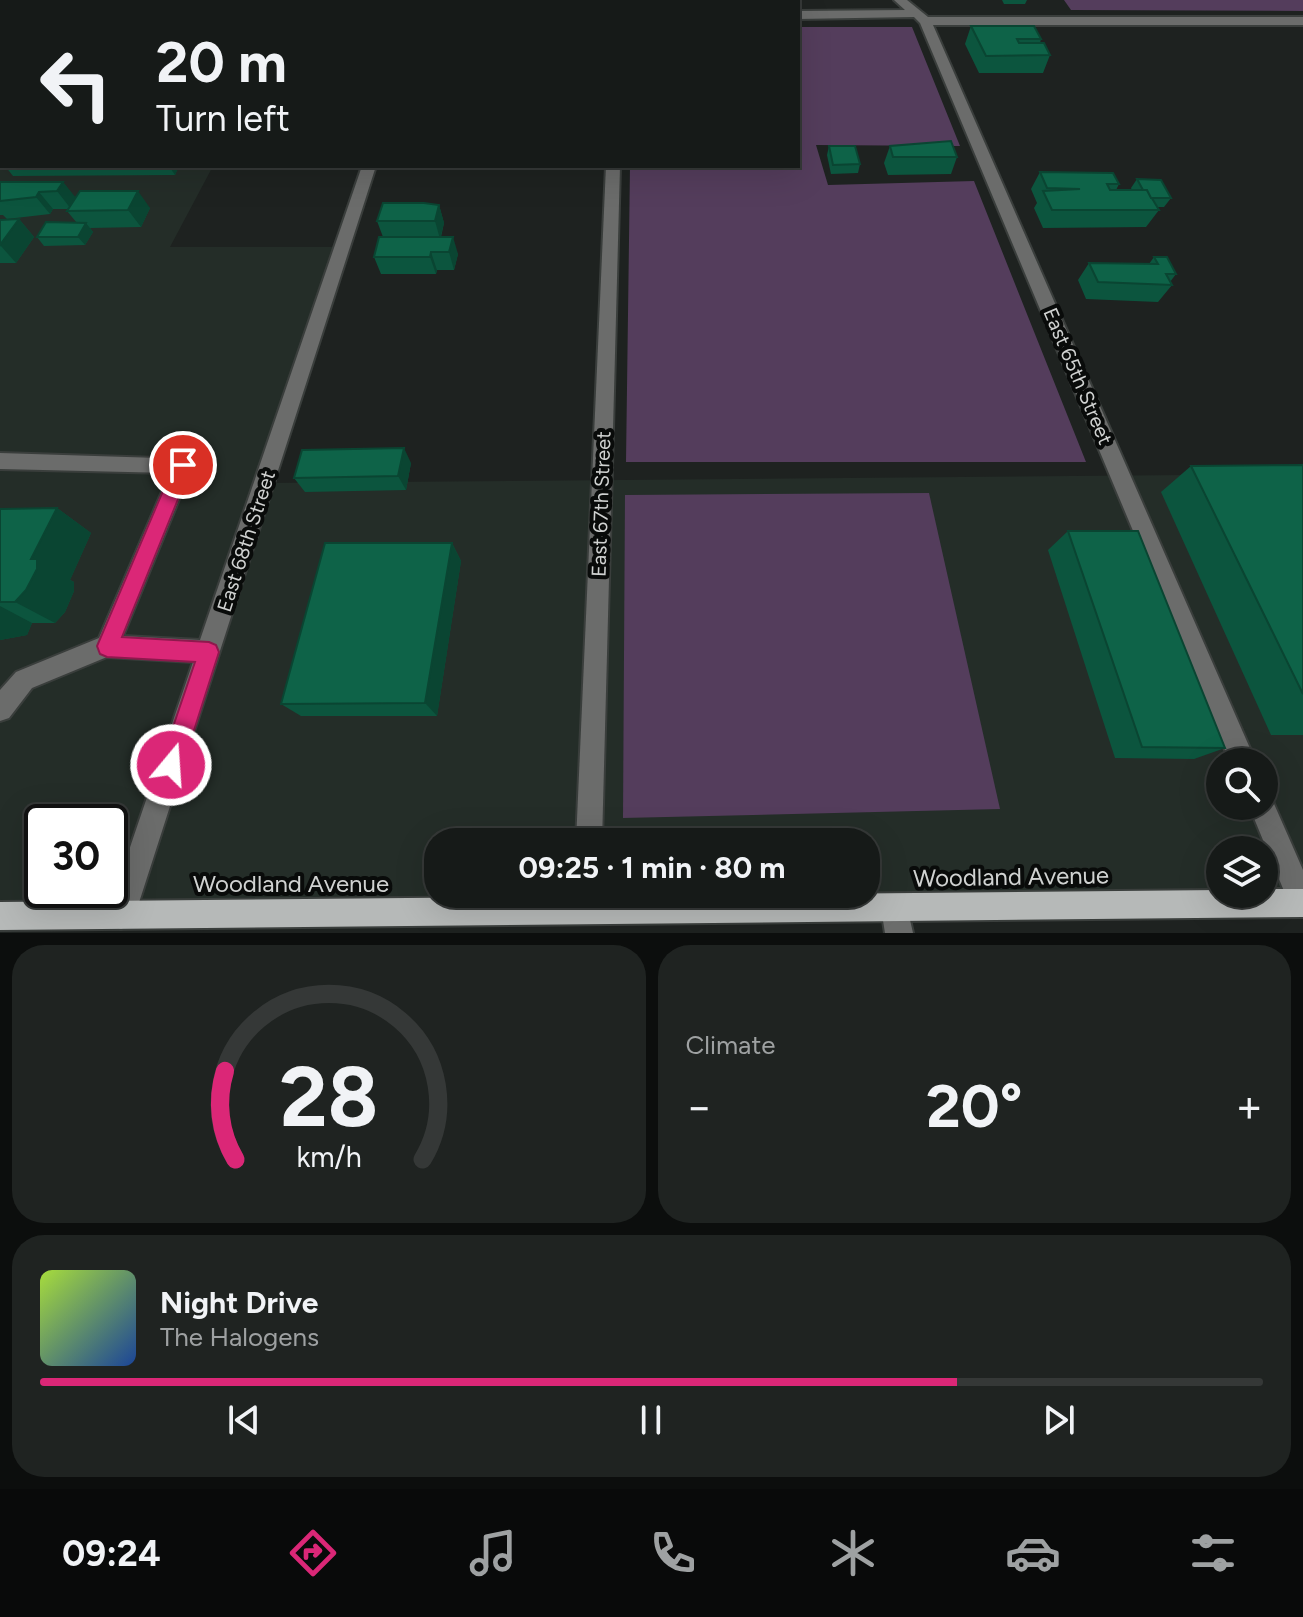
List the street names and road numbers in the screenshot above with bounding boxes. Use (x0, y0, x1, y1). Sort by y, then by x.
street label: East 65th Street (1038, 304, 1118, 448)
street label: East 67th Street (586, 431, 616, 577)
street label: East 68th Street (212, 467, 280, 615)
street label: Woodland Avenue (913, 860, 1109, 893)
street label: Woodland Avenue (193, 869, 389, 898)

